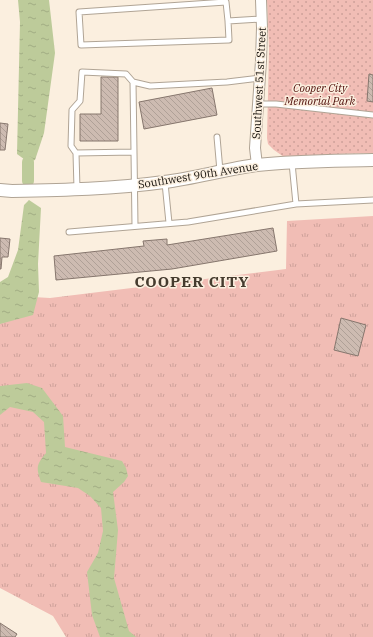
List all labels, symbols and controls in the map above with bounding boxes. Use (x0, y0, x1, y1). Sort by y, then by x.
street label: Southwest 51st Street (249, 27, 269, 139)
park label: Cooper City Memorial Park (284, 81, 356, 108)
street label: Southwest 90th Avenue (137, 159, 259, 191)
district label: COOPER CITY (134, 272, 250, 291)

